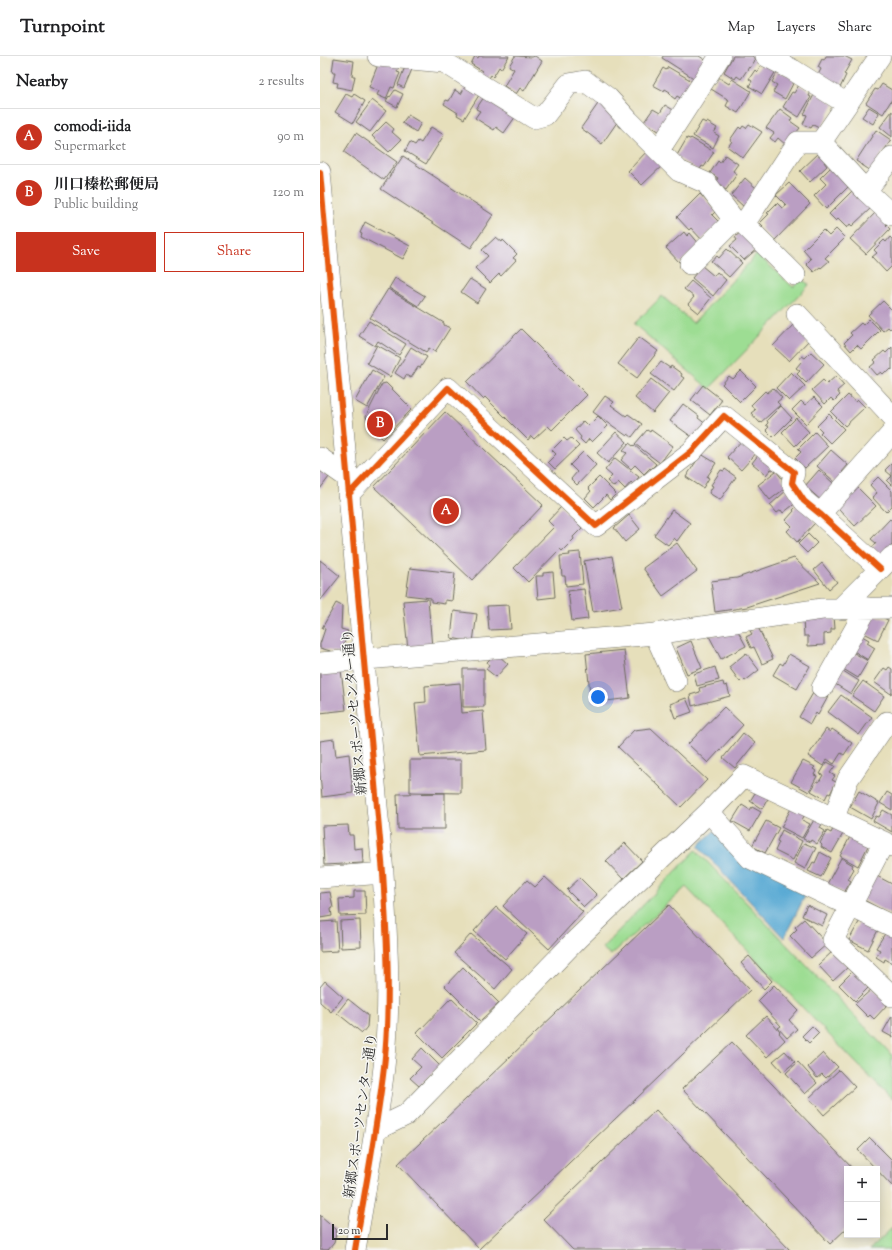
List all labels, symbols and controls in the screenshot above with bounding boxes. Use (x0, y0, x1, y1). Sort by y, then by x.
text: Turnpoint (20, 14, 105, 41)
text: Map (728, 18, 755, 38)
text: Layers (777, 18, 815, 38)
text: Share (837, 18, 872, 38)
text: Nearby (16, 70, 68, 94)
text: 2 results (259, 73, 304, 91)
text: comodi-iida (54, 117, 131, 138)
text: A (24, 128, 34, 146)
text: 90 m (277, 128, 304, 146)
text: Supermarket (54, 138, 126, 156)
text: 川口榛松郵便局 (54, 175, 159, 196)
text: B (25, 184, 33, 202)
text: 120 m (273, 184, 304, 202)
text: Public building (54, 196, 138, 214)
button: Save (16, 232, 156, 272)
button: Share (164, 232, 304, 272)
pin: B (367, 409, 393, 439)
pin: A (433, 496, 459, 526)
street label: 新郷スポーツセンター通り (339, 628, 373, 796)
your location (588, 687, 608, 707)
street label: 新郷スポーツセンター通り (340, 1032, 384, 1200)
map controls (844, 1166, 880, 1238)
button: + (844, 1166, 880, 1202)
button: − (844, 1202, 880, 1238)
scale bar (332, 1222, 388, 1241)
text: 20 m (338, 1223, 360, 1239)

